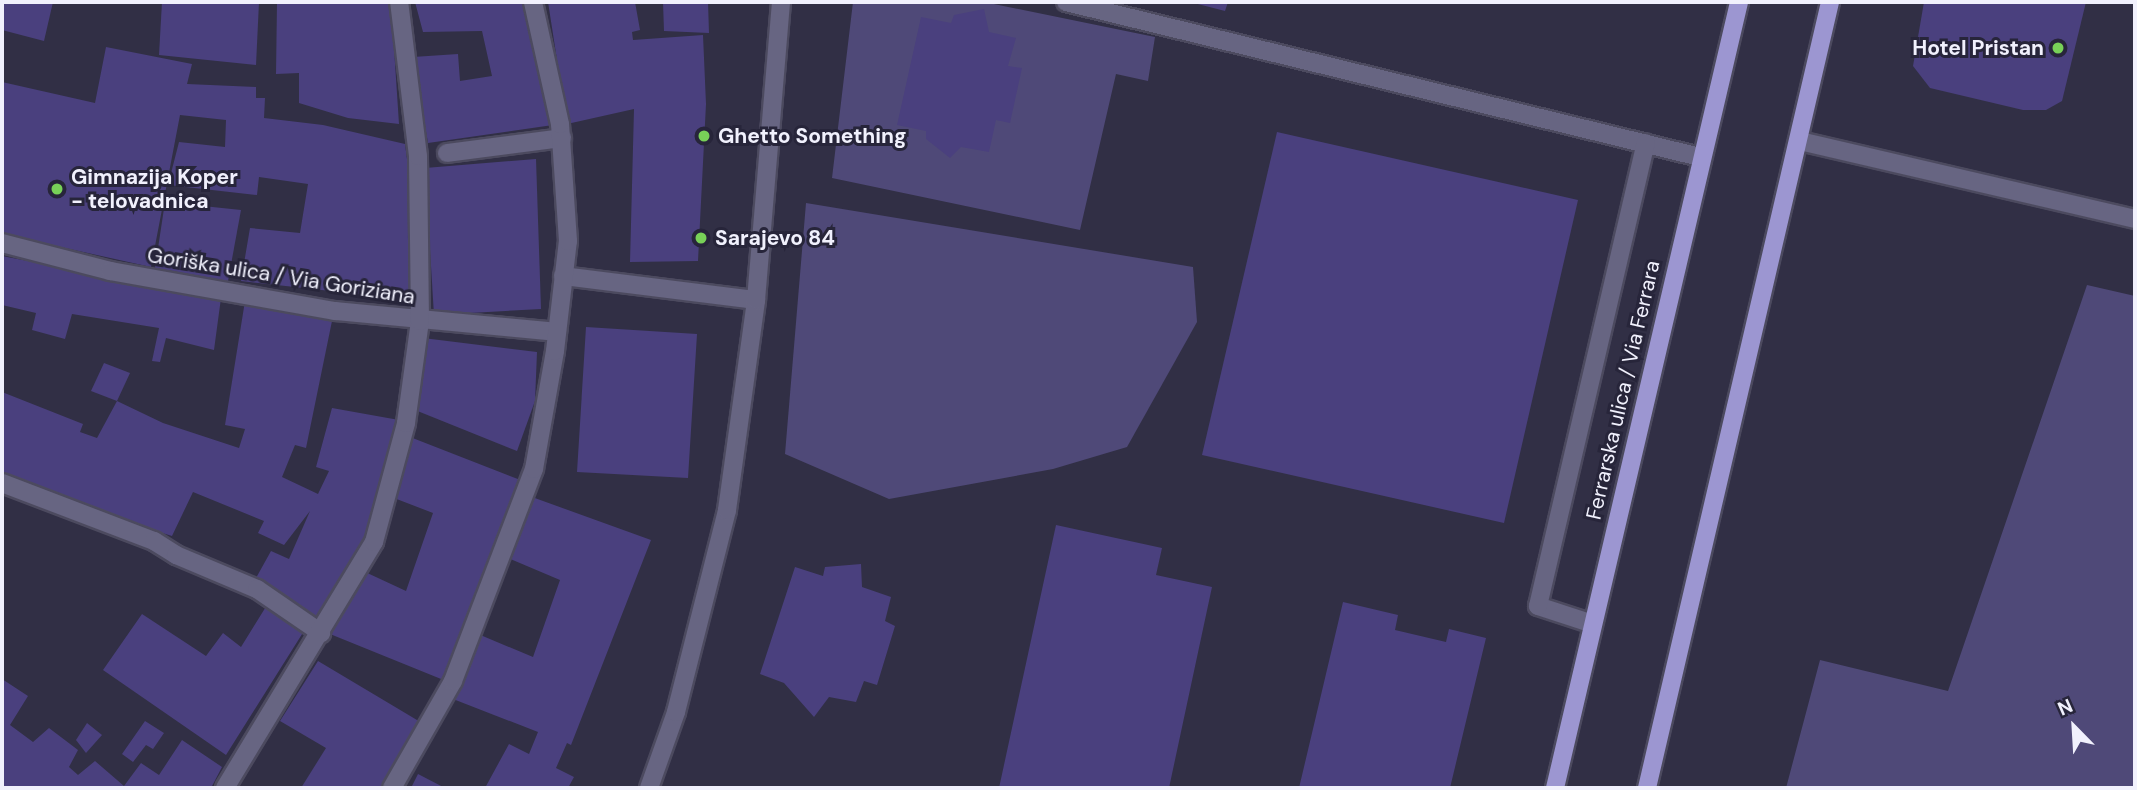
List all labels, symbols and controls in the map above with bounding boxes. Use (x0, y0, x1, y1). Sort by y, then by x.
place label: Hotel Pristan (1912, 35, 2044, 61)
marker: Hotel Pristan (2050, 40, 2066, 56)
place label: Ghetto Something (718, 123, 907, 149)
marker: Ghetto Something (696, 128, 712, 144)
place label: Gimnazija Koper - telovadnica (71, 164, 238, 214)
marker: Gimnazija Koper - telovadnica (49, 181, 65, 197)
place label: Sarajevo 84 (715, 225, 835, 251)
marker: Sarajevo 84 (693, 230, 709, 246)
street label: Goriška ulica / Via Goriziana (145, 242, 417, 310)
street label: Ferrarska ulica / Via Ferrara (1581, 258, 1665, 522)
north arrow (2039, 692, 2109, 762)
text: N (2054, 693, 2077, 722)

